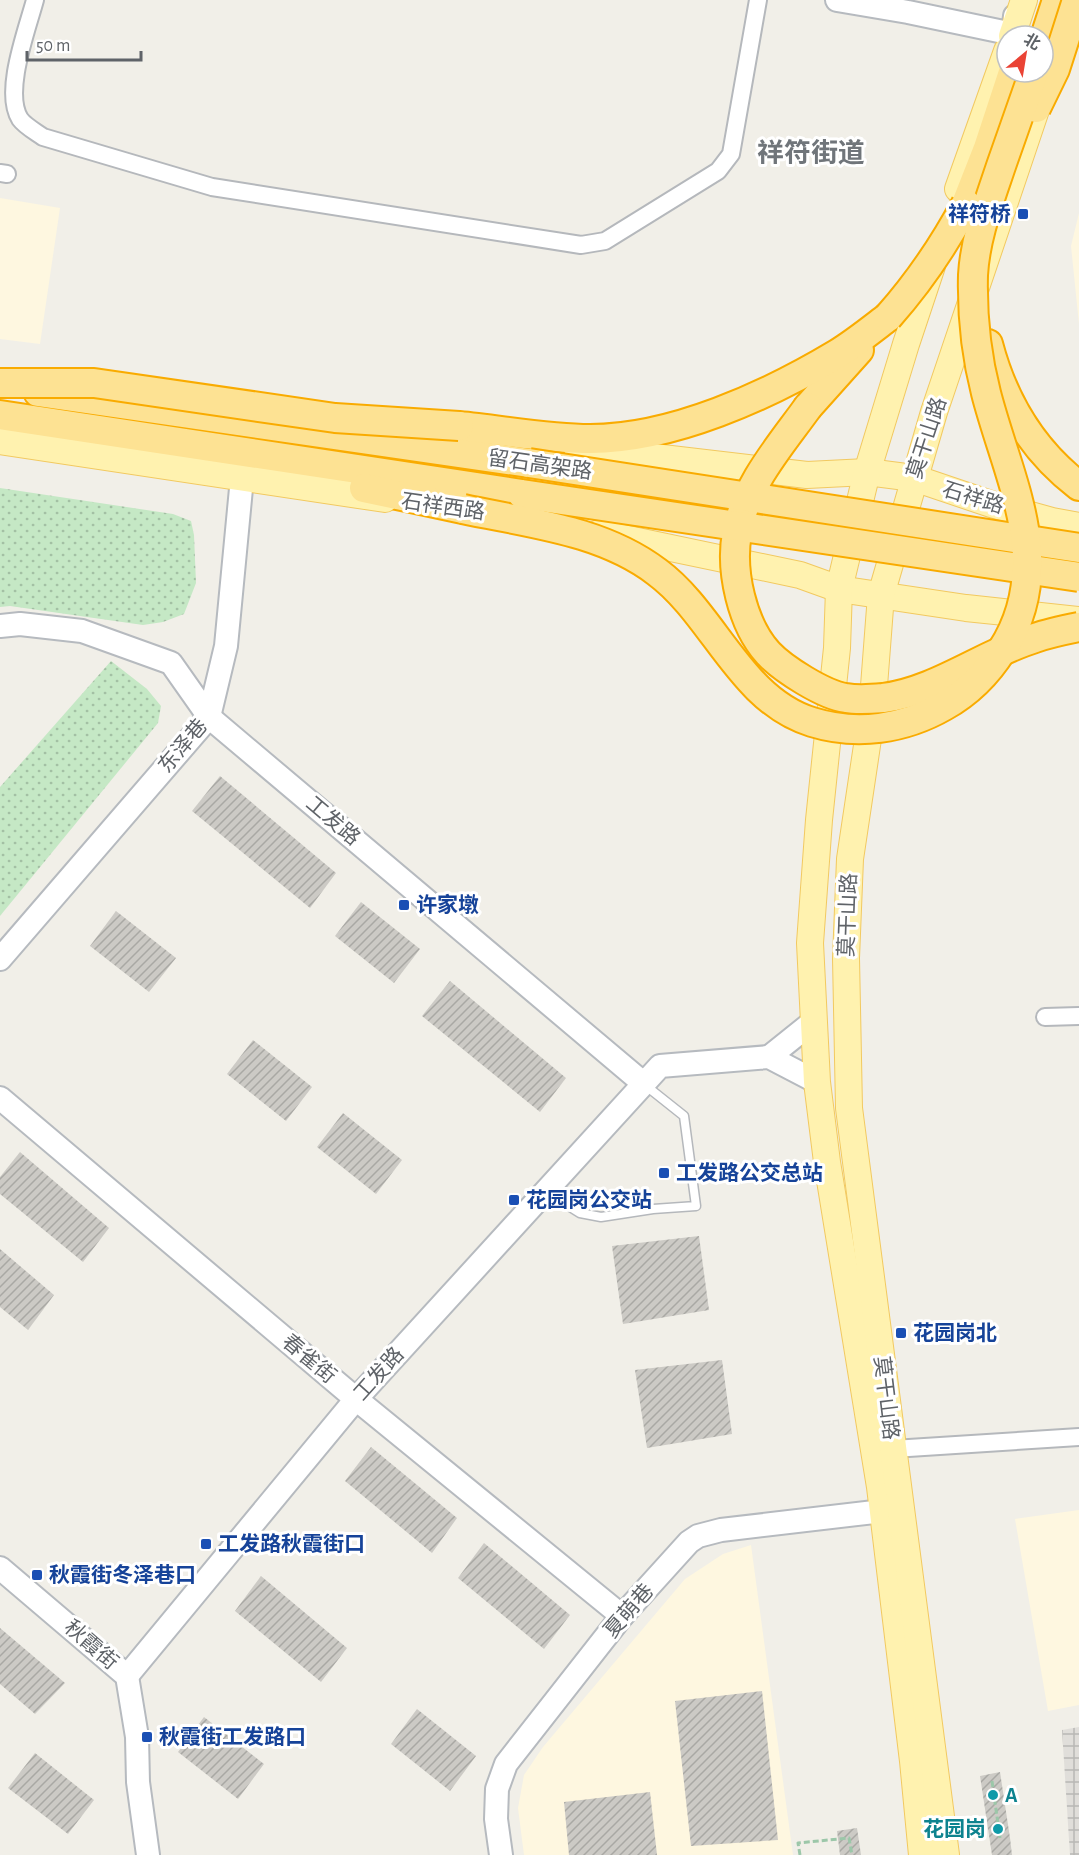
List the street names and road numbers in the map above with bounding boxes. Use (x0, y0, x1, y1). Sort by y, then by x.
street label: 莫干山路 (903, 395, 950, 481)
street label: 留石高架路 (487, 446, 594, 483)
street label: 石祥路 (940, 478, 1006, 517)
street label: 石祥西路 (400, 490, 486, 523)
street label: 东泽巷 (154, 714, 211, 777)
street label: 工发路 (302, 792, 365, 849)
street label: 莫干山路 (835, 873, 860, 957)
street label: 春雀街 (278, 1330, 341, 1387)
street label: 工发路 (349, 1343, 408, 1404)
street label: 莫干山路 (870, 1355, 903, 1441)
street label: 夏萌巷 (600, 1580, 658, 1642)
street label: 秋霞街 (60, 1616, 122, 1674)

